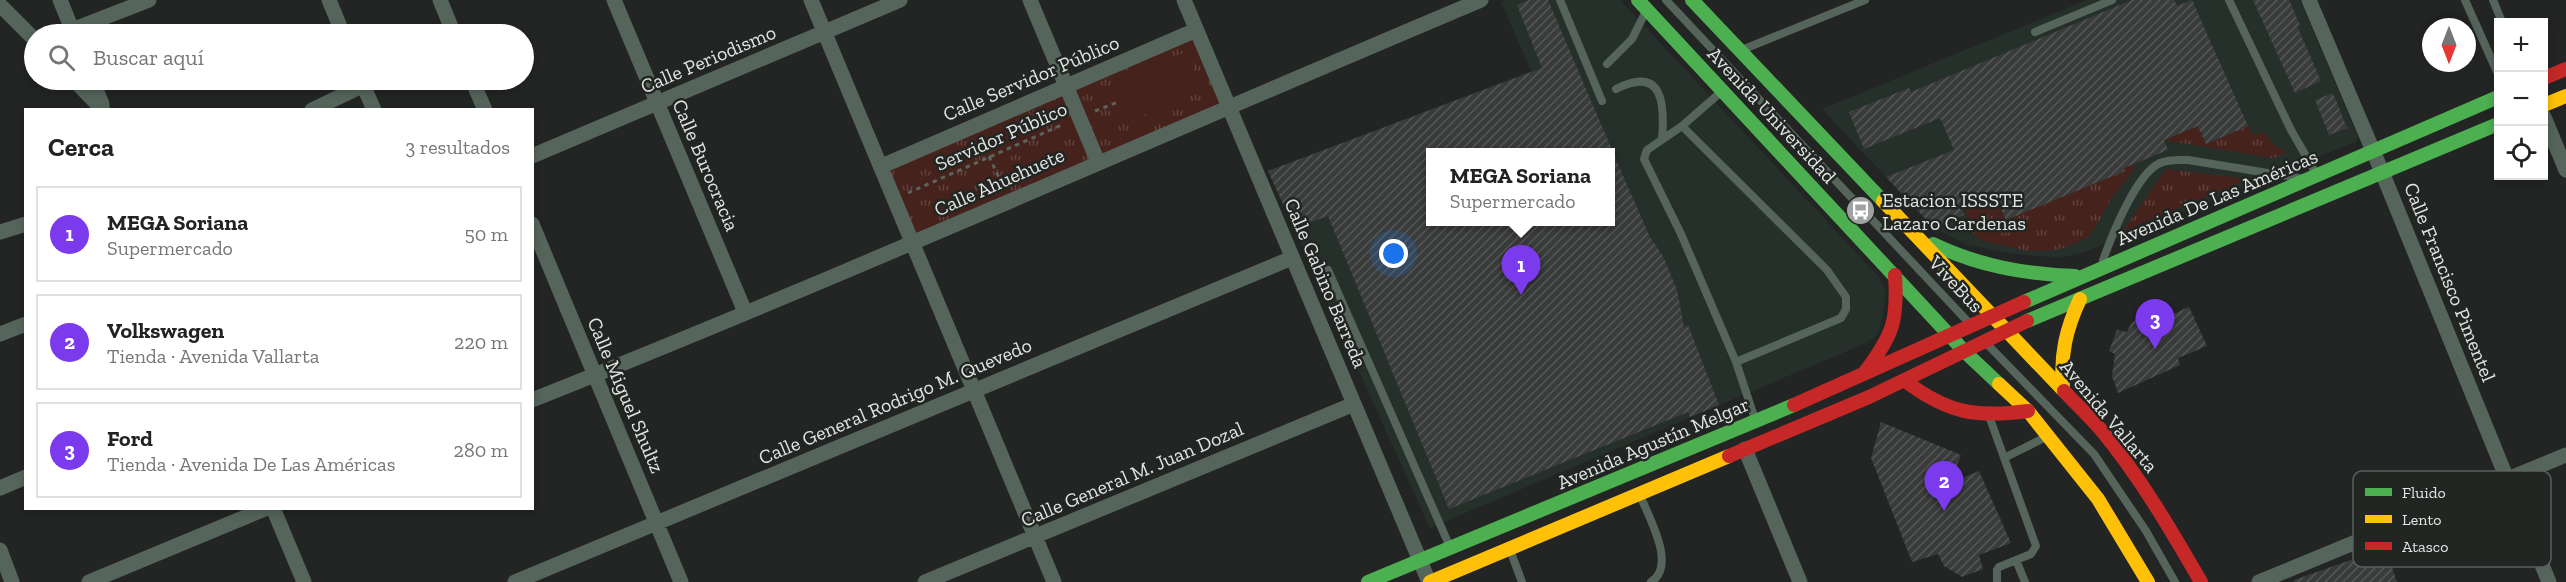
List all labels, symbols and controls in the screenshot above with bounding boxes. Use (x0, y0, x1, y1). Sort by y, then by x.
north arrow (2422, 18, 2476, 72)
map controls (2494, 18, 2548, 180)
button: + (2494, 18, 2548, 72)
street label: Calle Periodismo (637, 20, 779, 98)
search box (24, 24, 534, 90)
street label: Calle Servidor Público (939, 30, 1123, 126)
icon: search (45, 41, 78, 74)
street label: Avenida Universidad (1703, 42, 1841, 188)
text: Buscar aquí (93, 44, 204, 71)
button: − (2494, 72, 2548, 126)
street label: Calle Burocracia (667, 95, 745, 235)
street label: Servidor Público (931, 96, 1071, 176)
button: locate (2494, 126, 2548, 180)
text: Cerca (48, 131, 114, 163)
text: 3 resultados (406, 135, 510, 159)
street label: Calle Ahuehuete (930, 143, 1068, 221)
street label: Avenida De Las Américas (2113, 144, 2321, 250)
popup (1426, 148, 1615, 226)
text: MEGA Soriana (1450, 162, 1591, 189)
street label: Calle Francisco Pimentel (2399, 179, 2501, 385)
place label: Estacion ISSSTE Lazaro Cardenas (1882, 188, 2026, 235)
text: Supermercado (1450, 189, 1576, 213)
street label: Calle Gabino Barreda (1279, 195, 1373, 372)
bus stop icon: Estacion ISSSTE Lazaro Cardenas (1845, 195, 1877, 227)
text: MEGA Soriana (107, 209, 249, 236)
text: 1 (65, 222, 74, 246)
text: 50 m (464, 222, 508, 246)
text: Supermercado (107, 236, 233, 260)
your location (1379, 239, 1408, 268)
pin: 1 (1502, 246, 1540, 295)
street label: ViveBus (1923, 250, 1988, 317)
pin: 3 (2136, 300, 2174, 349)
street label: Calle Miguel Shultz (582, 313, 670, 477)
text: Volkswagen (107, 317, 224, 344)
text: 2 (64, 330, 75, 354)
text: 220 m (454, 330, 508, 354)
street label: Calle General Rodrigo M. Quevedo (755, 332, 1035, 470)
text: Tienda · Avenida Vallarta (107, 344, 319, 368)
street label: Avenida Vallarta (2055, 355, 2163, 478)
street label: Avenida Agustín Melgar (1553, 392, 1753, 494)
street label: Calle General M. Juan Dozal (1017, 416, 1247, 532)
text: Ford (107, 425, 153, 452)
text: 3 (64, 438, 75, 462)
text: 280 m (454, 438, 508, 462)
text: Tienda · Avenida De Las Américas (107, 452, 395, 476)
pin: 2 (1924, 462, 1964, 511)
legend (2353, 471, 2551, 567)
text: Fluido (2402, 483, 2446, 502)
text: Lento (2402, 510, 2442, 529)
text: Atasco (2402, 537, 2448, 556)

